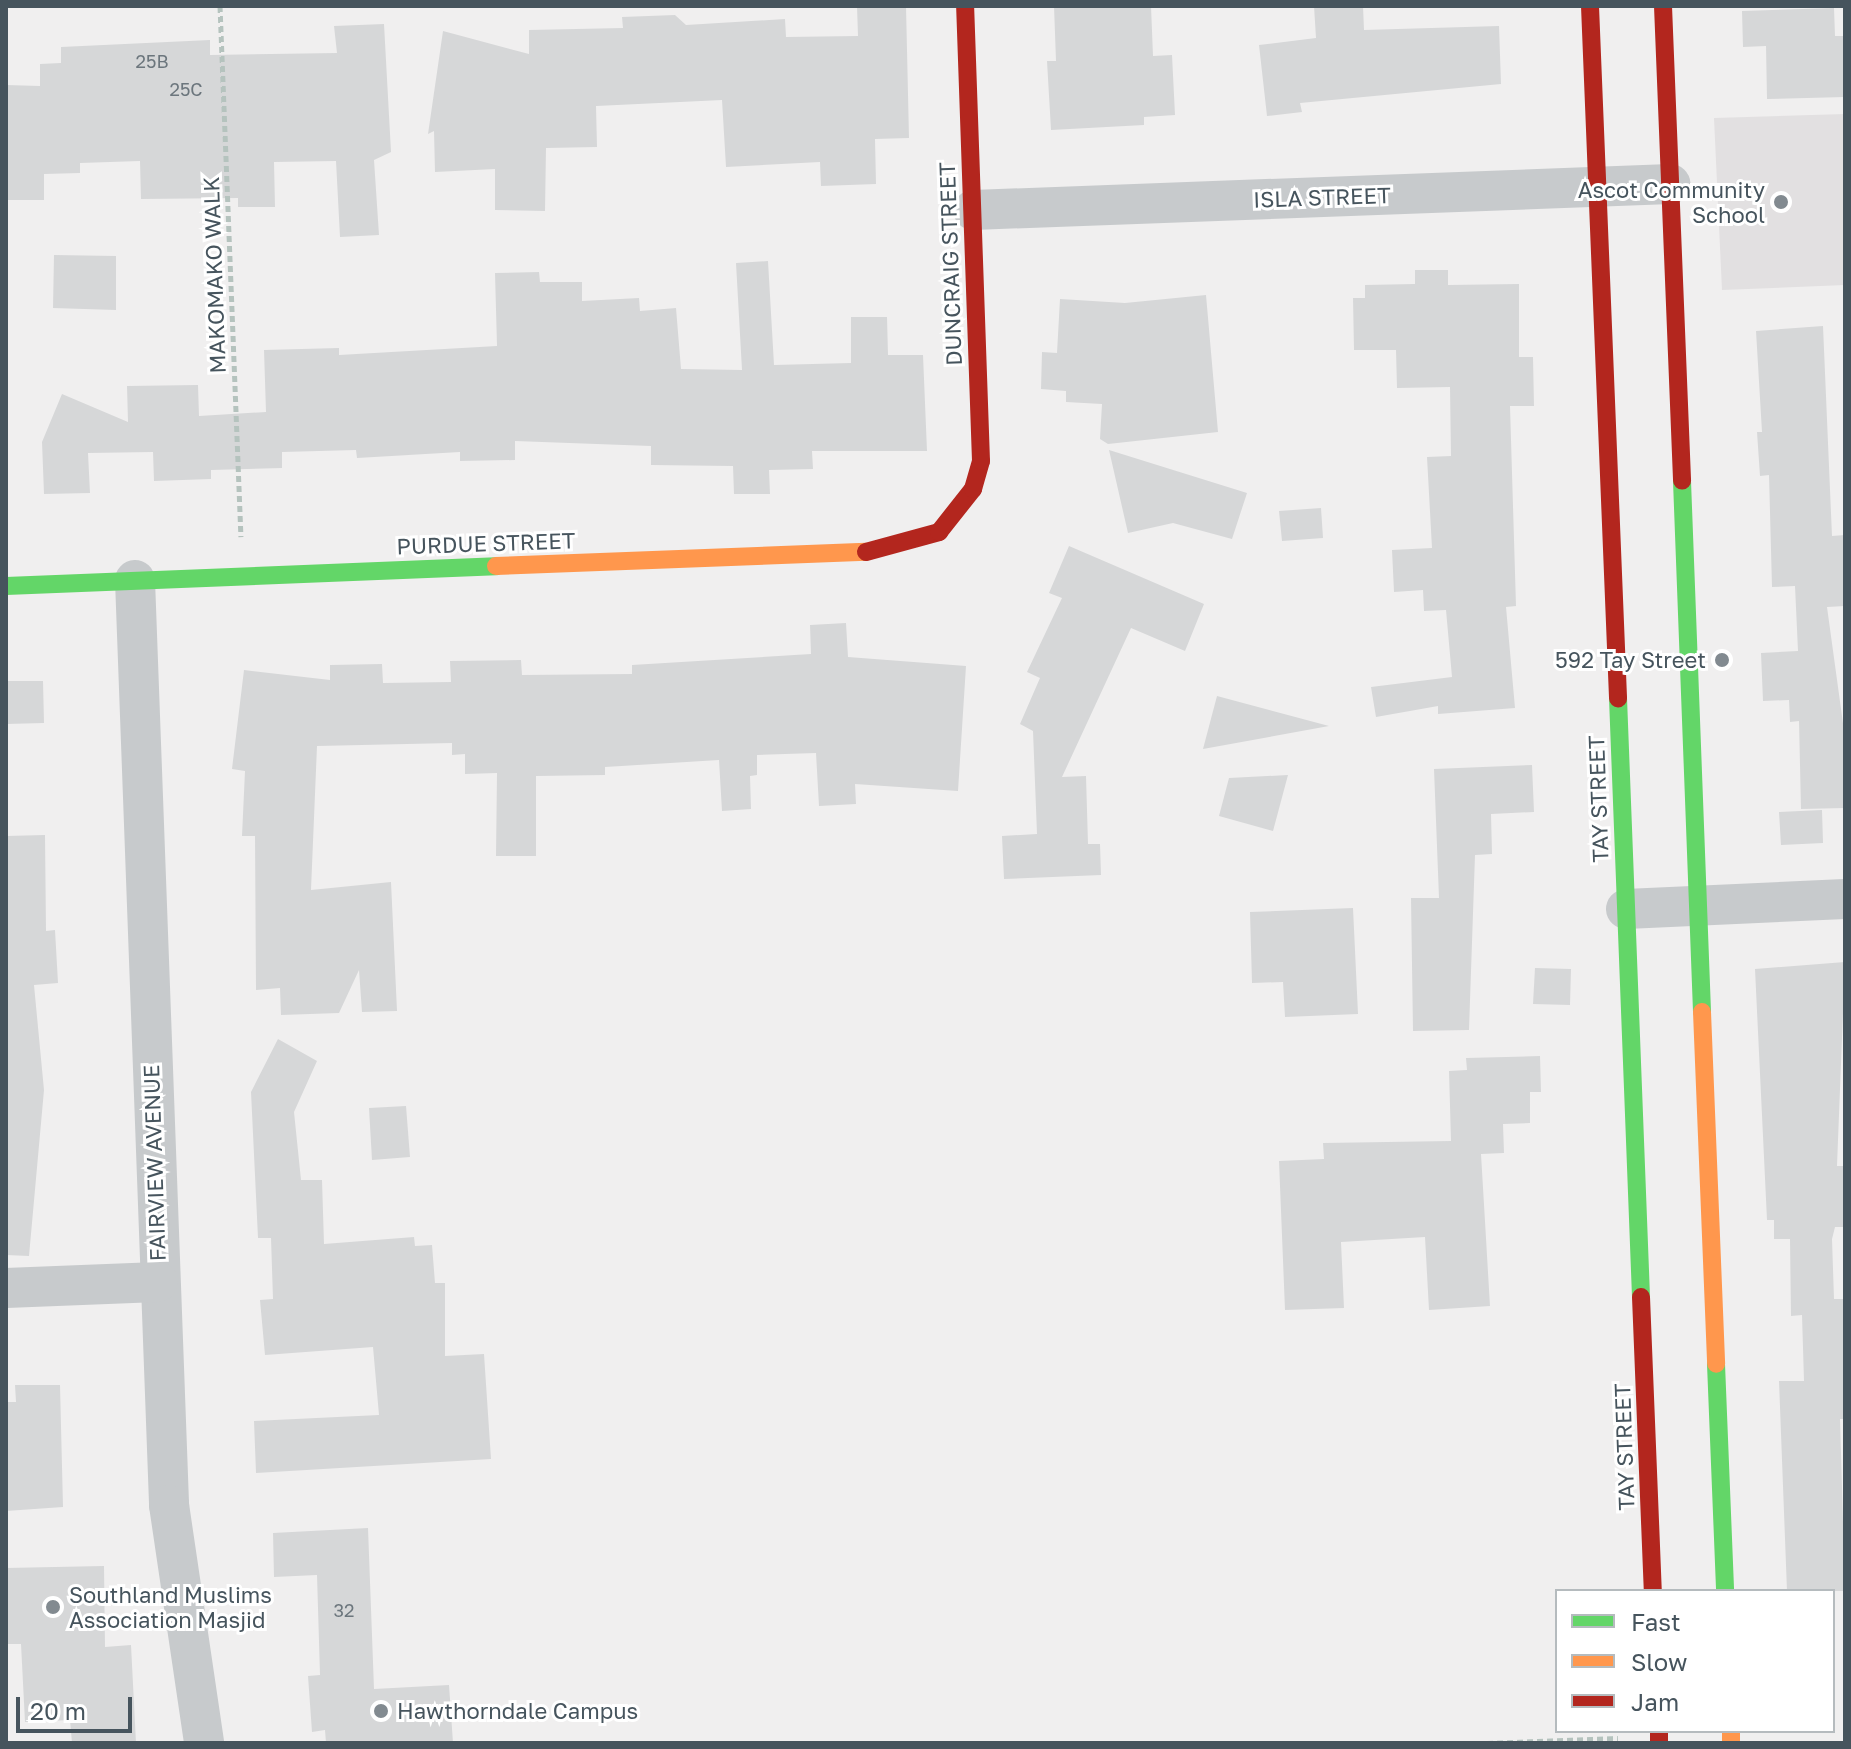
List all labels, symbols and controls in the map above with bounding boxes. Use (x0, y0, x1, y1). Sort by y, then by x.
house number: 25B (136, 50, 168, 72)
house number: 25C (169, 78, 203, 100)
street label: DUNCRAIG STREET (933, 162, 967, 366)
street label: MAKOMAKO WALK (197, 176, 231, 374)
place label: Ascot Community School (1578, 176, 1765, 228)
street label: ISLA STREET (1253, 181, 1391, 213)
marker: Ascot Community School (1772, 193, 1790, 211)
street label: PURDUE STREET (396, 527, 576, 559)
place label: 592 Tay Street (1555, 647, 1706, 673)
marker: 592 Tay Street (1713, 651, 1731, 669)
street label: TAY STREET (1583, 735, 1613, 863)
street label: FAIRVIEW AVENUE (137, 1064, 171, 1262)
street label: TAY STREET (1609, 1383, 1639, 1511)
place label: Southland Muslims Association Masjid (69, 1581, 272, 1632)
legend (1555, 1589, 1835, 1733)
marker: Southland Muslims Association Masjid (44, 1598, 62, 1616)
house number: 32 (334, 1599, 354, 1621)
text: Fast (1631, 1607, 1681, 1636)
text: Slow (1631, 1647, 1687, 1676)
scale bar (20, 1681, 136, 1731)
text: Jam (1631, 1687, 1679, 1716)
text: 20 m (30, 1696, 86, 1725)
place label: Hawthorndale Campus (397, 1698, 638, 1724)
marker: Hawthorndale Campus (372, 1702, 390, 1720)

